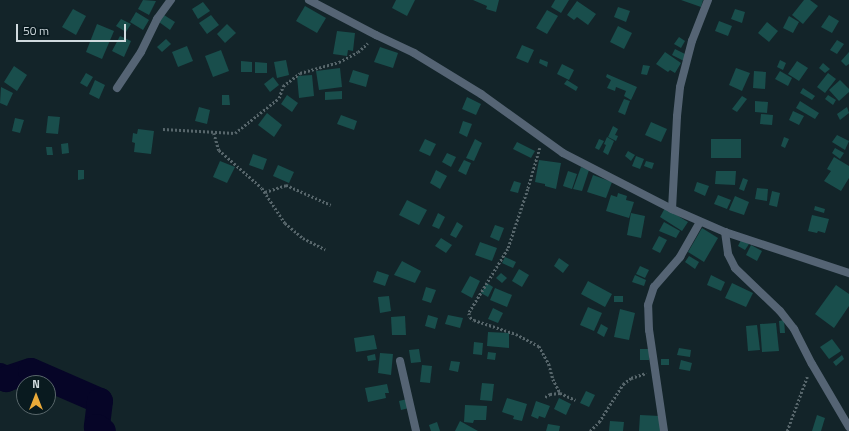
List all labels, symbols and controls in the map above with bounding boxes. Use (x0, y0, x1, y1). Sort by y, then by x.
scale bar (18, 16, 128, 42)
text: 50 m (23, 21, 49, 40)
north arrow (16, 375, 56, 415)
text: N (32, 376, 40, 392)

